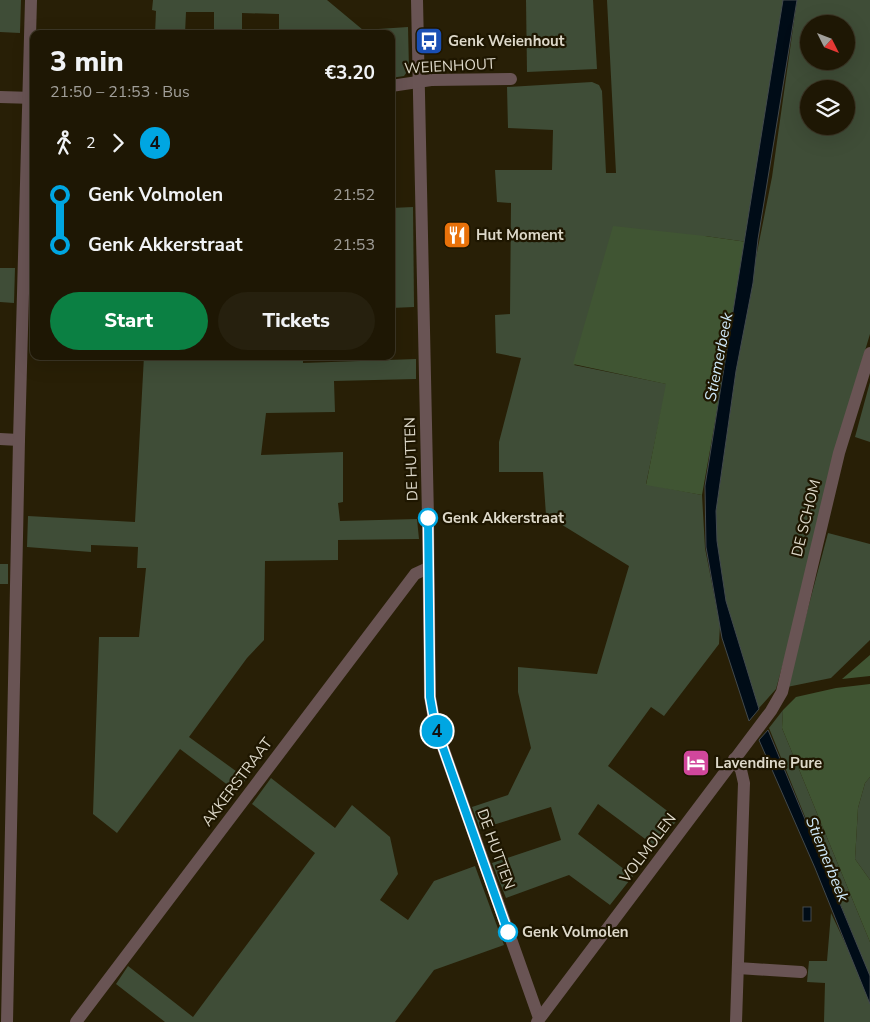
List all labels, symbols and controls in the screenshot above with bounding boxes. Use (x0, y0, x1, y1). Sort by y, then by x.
north arrow (800, 15, 855, 70)
map controls (800, 15, 855, 135)
bus stop icon: Genk Weienhout (414, 26, 444, 56)
place label: Genk Weienhout (448, 31, 565, 51)
text: 3 min (50, 43, 124, 81)
street label: WEIENHOUT (404, 54, 496, 78)
text: €3.20 (325, 60, 375, 86)
button: layers (800, 80, 855, 135)
text: 21:50 – 21:53 · Bus (50, 81, 190, 103)
icon: walk (50, 129, 78, 157)
icon: forward (104, 129, 132, 157)
text: 4 (150, 131, 160, 155)
text: 2 (86, 132, 96, 154)
text: Genk Volmolen (88, 182, 223, 208)
text: 21:52 (333, 184, 375, 206)
restaurant icon: Hut Moment (442, 220, 472, 250)
place label: Hut Moment (476, 225, 564, 245)
text: Genk Akkerstraat (88, 232, 243, 258)
text: 21:53 (333, 234, 375, 256)
button: Start (50, 292, 208, 350)
button: Tickets (218, 292, 375, 350)
water label: Stiemerbeek (700, 310, 739, 403)
street label: DE HUTTEN (400, 417, 422, 501)
street label: DE SCHOM (787, 477, 825, 559)
marker: Genk Akkerstraat (418, 508, 438, 528)
place label: Genk Akkerstraat (442, 508, 564, 528)
line badge: 4 (421, 715, 453, 747)
text: 4 (432, 719, 442, 743)
street label: AKKERSTRAAT (197, 734, 277, 830)
hotel icon: Lavendine Pure (681, 748, 711, 778)
place label: Lavendine Pure (715, 753, 822, 773)
street label: DE HUTTEN (472, 806, 520, 892)
street label: VOLMOLEN (615, 809, 681, 888)
water label: Stiemerbeek (800, 814, 854, 906)
marker: Genk Volmolen (498, 922, 518, 942)
place label: Genk Volmolen (522, 922, 629, 942)

